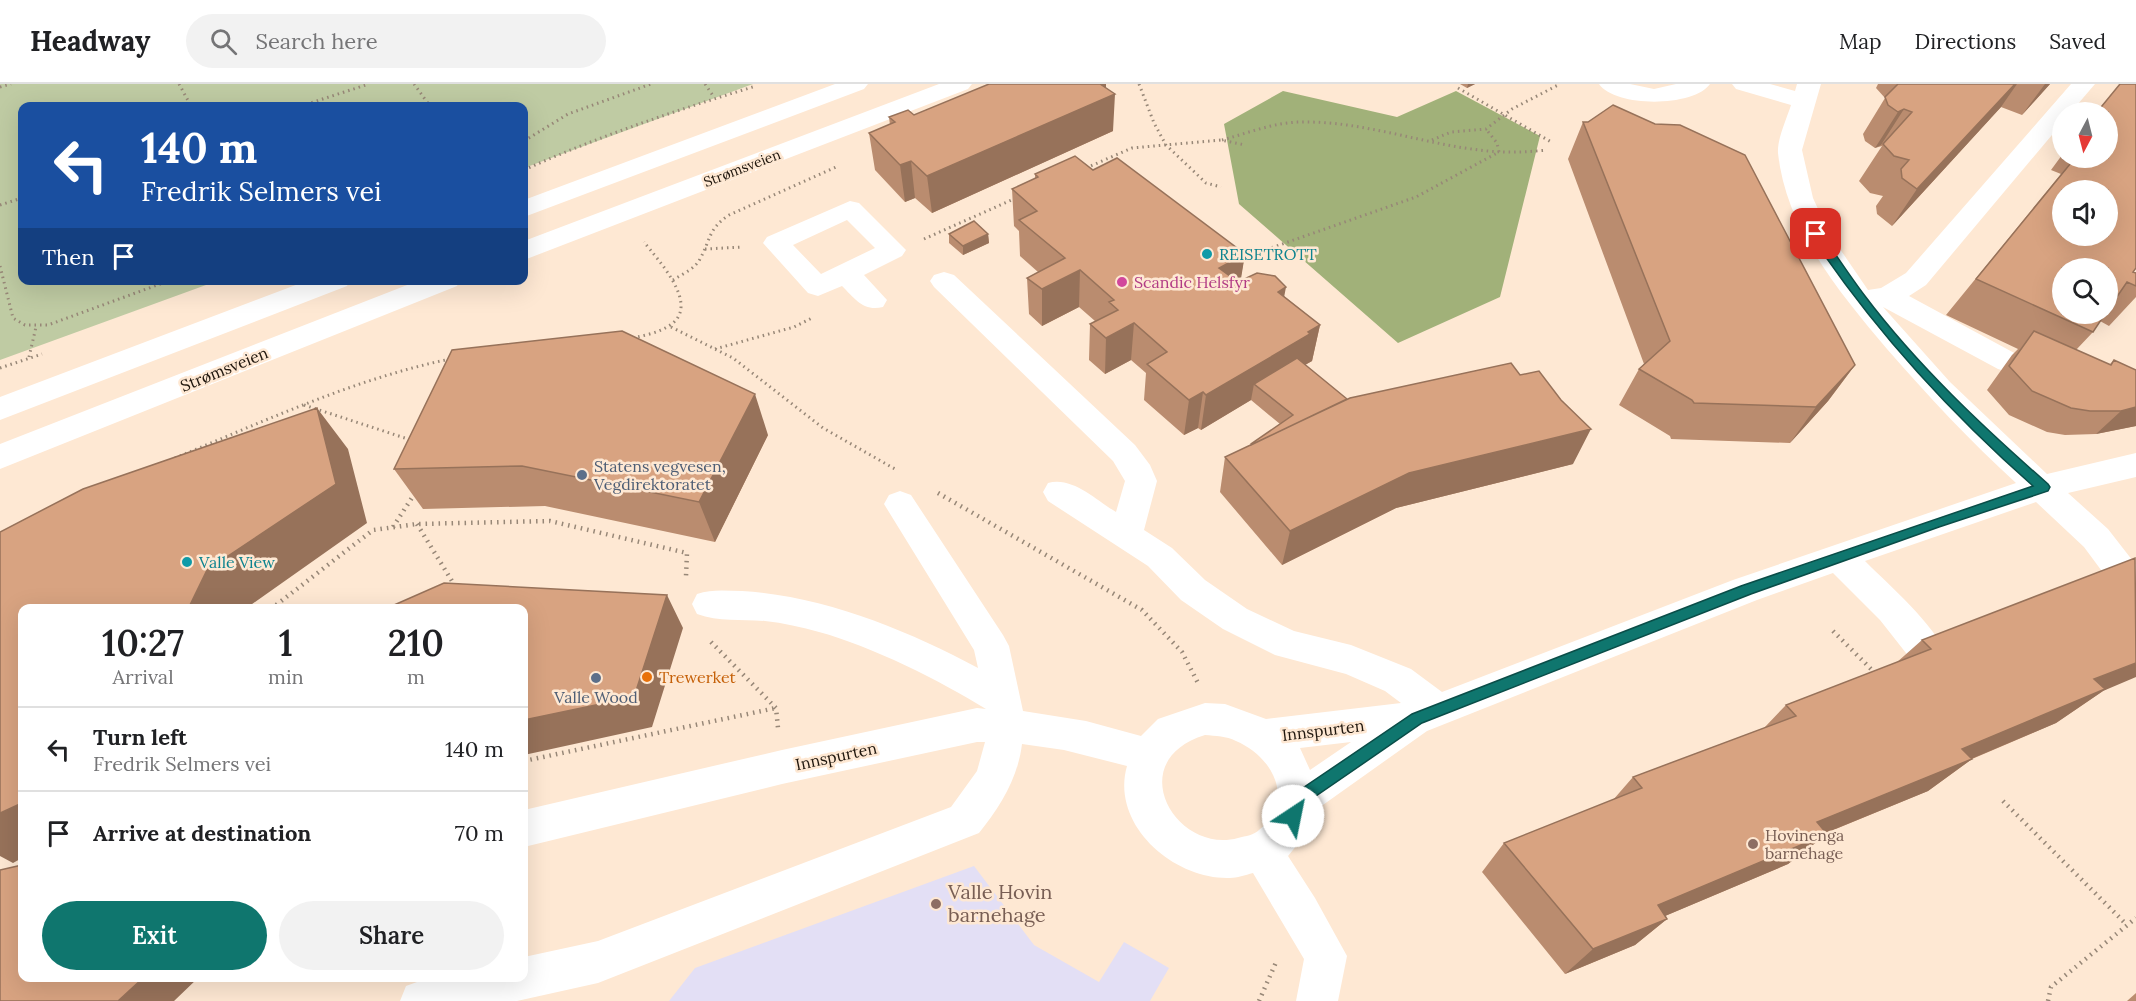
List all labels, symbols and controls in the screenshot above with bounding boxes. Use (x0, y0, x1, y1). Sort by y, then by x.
search box (186, 14, 606, 68)
text: Headway (30, 23, 150, 59)
icon: search (207, 25, 240, 58)
text: Search here (255, 27, 378, 55)
text: Map (1839, 28, 1882, 55)
text: Directions (1915, 28, 2016, 55)
text: Saved (2049, 28, 2106, 55)
north arrow (2052, 102, 2118, 168)
map controls (2052, 102, 2118, 324)
text: 140 m (141, 121, 257, 175)
icon: left (42, 126, 120, 204)
street label: Strømsveien (701, 145, 784, 191)
text: Fredrik Selmers vei (141, 174, 382, 208)
button: sound (2052, 180, 2118, 246)
pin (1790, 208, 1841, 259)
icon: arrive (1799, 217, 1832, 250)
icon: arrive (107, 240, 140, 273)
text: Then (42, 243, 95, 271)
place label: REISETROTT (1219, 244, 1317, 264)
marker: REISETROTT (1200, 247, 1214, 261)
button: search (2052, 258, 2118, 324)
place label: Scandic Helsfyr (1134, 272, 1250, 292)
marker: Scandic Helsfyr (1115, 275, 1129, 289)
street label: Strømsveien (177, 342, 271, 396)
place label: Statens vegvesen, Vegdirektoratet (593, 456, 726, 494)
marker: Statens vegvesen, Vegdirektoratet (575, 468, 589, 482)
place label: Valle View (198, 552, 275, 572)
marker: Valle View (180, 555, 194, 569)
text: 10:27 (102, 620, 184, 666)
text: 1 (279, 620, 293, 666)
text: 210 (388, 620, 444, 666)
text: Arrival (112, 664, 174, 689)
text: min (268, 664, 304, 689)
text: m (407, 664, 425, 689)
place label: Trewerket (659, 667, 737, 687)
marker: Trewerket (640, 670, 654, 684)
marker: Valle Wood (589, 671, 603, 685)
place label: Valle Wood (553, 687, 638, 707)
street label: Innspurten (1281, 715, 1366, 745)
text: Turn left (93, 723, 187, 751)
icon: left (42, 733, 75, 766)
text: 140 m (445, 735, 504, 763)
street label: Innspurten (793, 738, 879, 774)
text: Fredrik Selmers vei (93, 751, 271, 776)
position arrow (1261, 784, 1325, 848)
icon: arrive (42, 817, 75, 850)
text: Arrive at destination (93, 819, 311, 847)
text: 70 m (455, 819, 504, 847)
place label: Hovinenga barnehage (1765, 825, 1844, 863)
marker: Hovinenga barnehage (1746, 837, 1760, 851)
place label: Valle Hovin barnehage (947, 879, 1053, 927)
marker: Valle Hovin barnehage (929, 897, 943, 911)
button: Exit (42, 901, 267, 970)
button: Share (279, 901, 504, 970)

